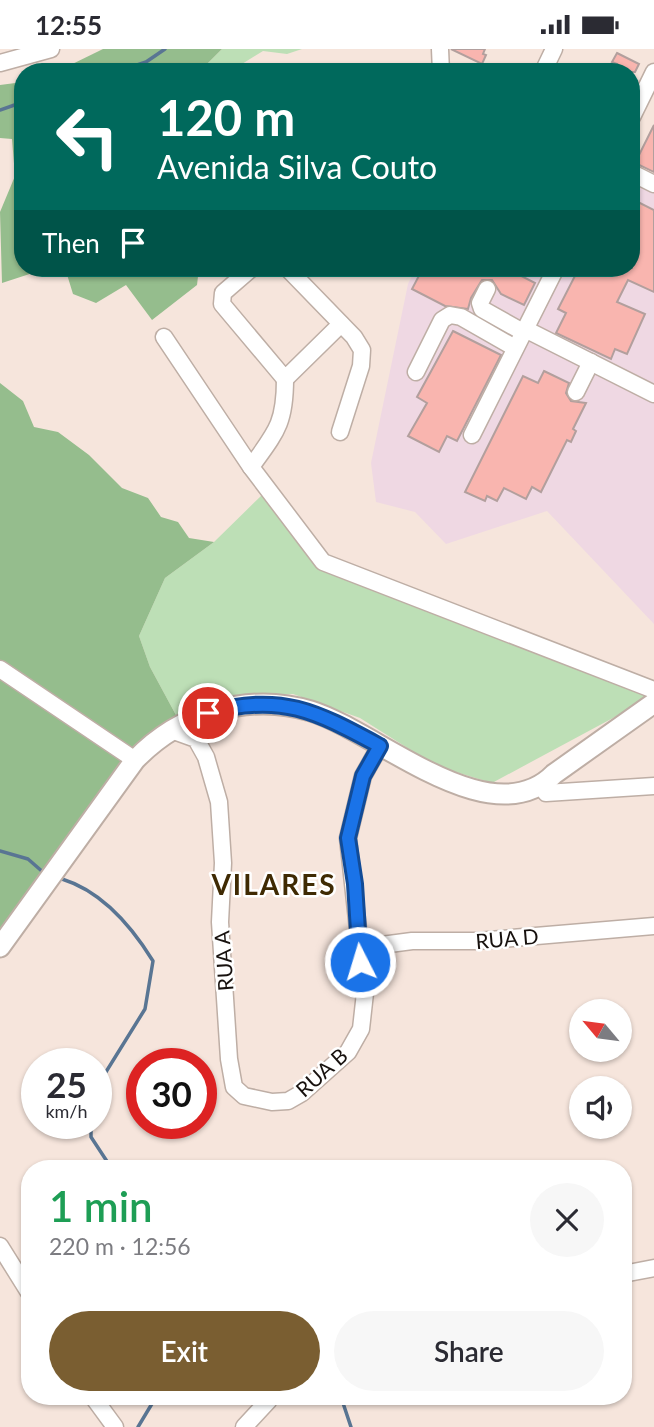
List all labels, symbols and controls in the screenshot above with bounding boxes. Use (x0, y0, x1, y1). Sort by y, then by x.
text: 12:55 (35, 9, 102, 41)
text: 120 m (157, 88, 295, 146)
icon: left (42, 91, 133, 182)
text: Avenida Silva Couto (157, 147, 437, 186)
icon: arrive (114, 224, 152, 262)
text: Then (42, 227, 100, 259)
pin (178, 683, 238, 743)
icon: arrive (189, 694, 227, 732)
district label: VILARES (210, 867, 337, 901)
street label: RUA D (475, 923, 539, 953)
position arrow (323, 925, 397, 999)
street label: RUA A (208, 929, 238, 992)
north arrow (569, 999, 632, 1062)
map controls (569, 999, 632, 1139)
street label: RUA B (290, 1042, 352, 1102)
speed limit sign: 30 (126, 1048, 217, 1139)
text: 25 (46, 1063, 87, 1105)
button: sound (569, 1076, 632, 1139)
text: km/h (45, 1100, 88, 1122)
text: 1 min (49, 1181, 153, 1231)
button: close (530, 1183, 604, 1257)
text: 220 m · 12:56 (49, 1232, 191, 1260)
button: Exit (49, 1311, 320, 1391)
button: Share (334, 1311, 604, 1391)

